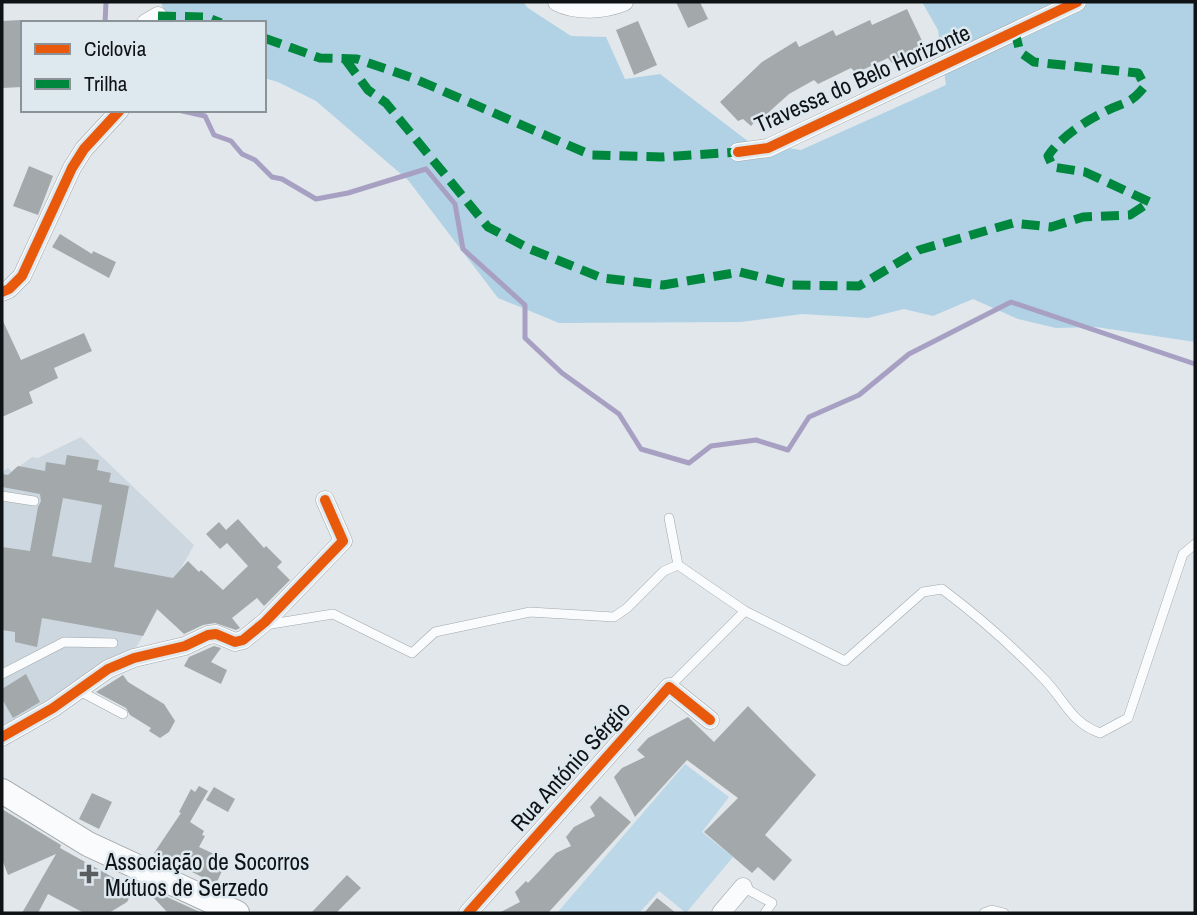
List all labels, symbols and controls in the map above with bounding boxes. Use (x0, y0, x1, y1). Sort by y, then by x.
street label: Travessa do Belo Horizonte (749, 16, 975, 140)
legend (21, 21, 266, 112)
text: Ciclovia (84, 34, 147, 63)
text: Trilha (84, 69, 128, 98)
street label: Rua António Sérgio (503, 694, 637, 838)
place label: Associação de Socorros Mútuos de Serzedo (104, 846, 309, 903)
marker: Associação de Socorros Mútuos de Serzedo (79, 864, 99, 884)

